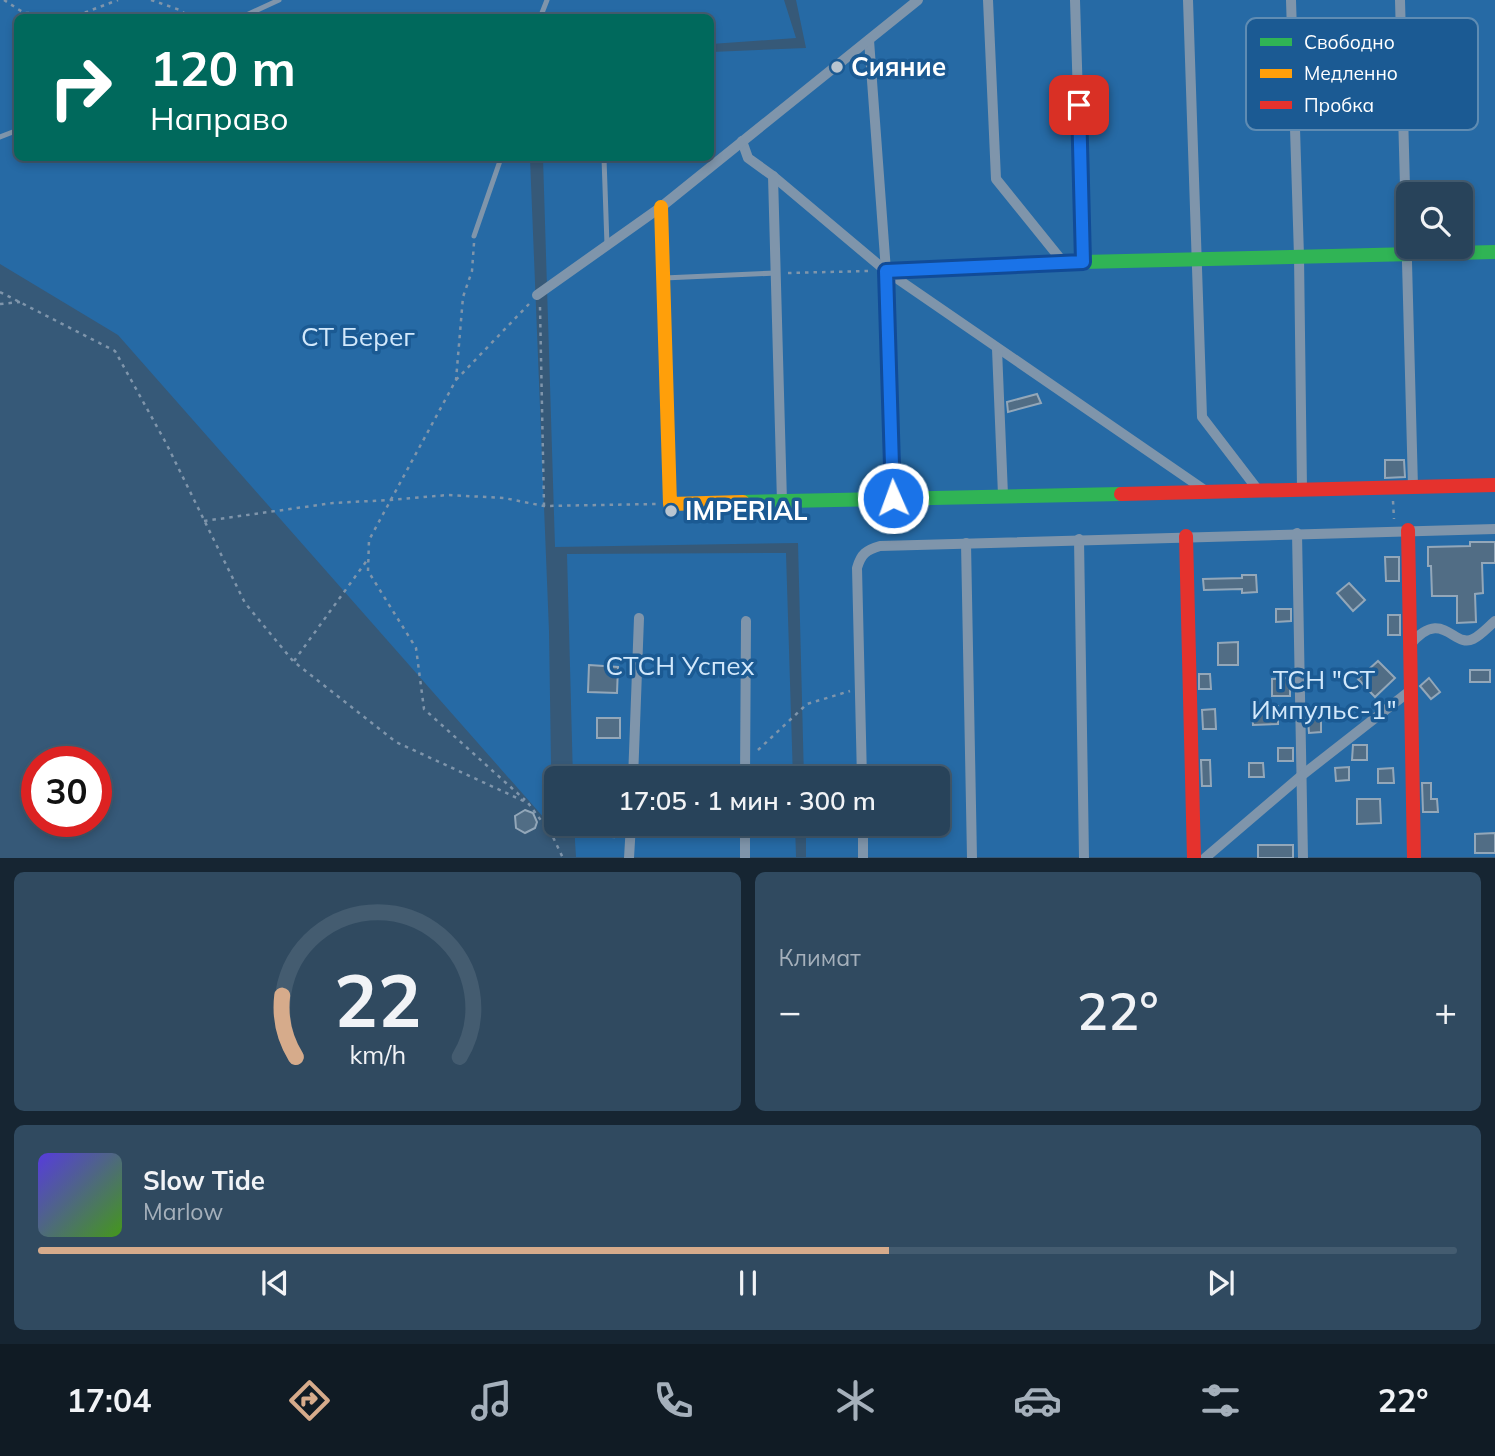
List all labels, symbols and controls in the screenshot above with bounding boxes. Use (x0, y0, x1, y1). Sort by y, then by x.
legend (1246, 18, 1478, 130)
text: Свободно (1304, 30, 1395, 54)
text: 120 m (150, 37, 296, 98)
icon: right (35, 42, 126, 133)
place label: Сияние (851, 50, 946, 83)
marker: Сияние (829, 59, 845, 75)
text: Медленно (1304, 61, 1398, 85)
pin (1049, 75, 1109, 135)
icon: arrive (1060, 86, 1098, 124)
text: Пробка (1304, 93, 1374, 117)
text: Направо (150, 98, 289, 138)
map controls (1396, 182, 1473, 259)
button: search (1396, 182, 1473, 259)
park label: СТ Берег (301, 320, 415, 353)
position arrow (856, 461, 930, 535)
place label: IMPERIAL (685, 494, 808, 527)
marker: IMPERIAL (663, 503, 679, 519)
park label: СТСН Успех (605, 649, 755, 682)
park label: ТСН "СТ Импульс-1" (1251, 663, 1397, 726)
speed limit sign: 30 (21, 746, 112, 837)
text: 17:05 · 1 мин · 300 m (618, 784, 876, 817)
text: Климат (779, 943, 861, 972)
text: 22 (334, 955, 421, 1046)
text: 22° (1077, 978, 1159, 1043)
text: − (779, 987, 801, 1035)
text: + (1434, 987, 1457, 1035)
text: km/h (349, 1039, 406, 1070)
text: Slow Tide (143, 1164, 265, 1197)
text: Marlow (143, 1197, 223, 1226)
icon: previous (256, 1264, 294, 1302)
icon: pause (729, 1264, 767, 1302)
icon: next (1202, 1264, 1240, 1302)
icon: directions (285, 1376, 334, 1425)
icon: music (467, 1376, 516, 1425)
icon: phone (649, 1376, 698, 1425)
icon: climate (831, 1376, 880, 1425)
icon: car (1013, 1376, 1062, 1425)
icon: filters (1196, 1376, 1245, 1425)
text: 17:04 (67, 1380, 151, 1420)
text: 22° (1378, 1380, 1428, 1420)

